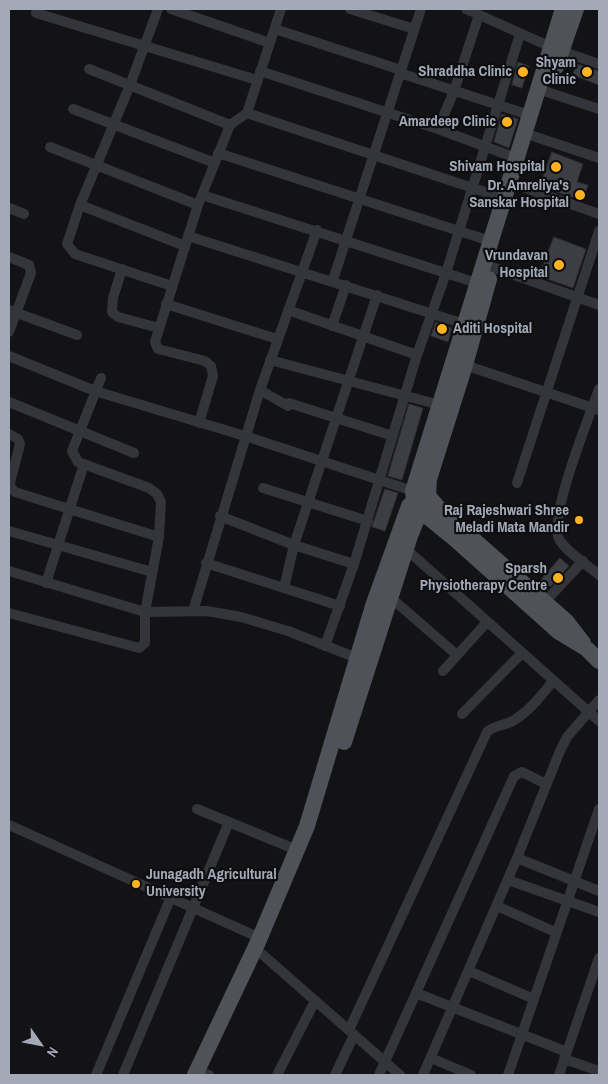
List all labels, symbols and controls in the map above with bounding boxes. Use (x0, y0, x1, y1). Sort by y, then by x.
place label: Shyam Clinic (536, 54, 576, 89)
place label: Shraddha Clinic (418, 63, 512, 81)
marker: Shraddha Clinic (516, 65, 530, 79)
marker: Shyam Clinic (580, 65, 594, 79)
place label: Amardeep Clinic (399, 113, 496, 131)
marker: Amardeep Clinic (500, 115, 514, 129)
place label: Shivam Hospital (449, 158, 545, 176)
marker: Shivam Hospital (549, 160, 563, 174)
place label: Dr. Amreliya's Sanskar Hospital (469, 177, 569, 212)
marker: Dr. Amreliya's Sanskar Hospital (573, 188, 587, 202)
place label: Vrundavan Hospital (485, 247, 548, 282)
marker: Vrundavan Hospital (552, 258, 566, 272)
place label: Aditi Hospital (453, 320, 532, 338)
marker: Aditi Hospital (435, 322, 449, 336)
place label: Raj Rajeshwari Shree Meladi Mata Mandir (444, 502, 569, 537)
marker: Raj Rajeshwari Shree Meladi Mata Mandir (573, 514, 585, 526)
place label: Sparsh Physiotherapy Centre (420, 560, 547, 595)
marker: Sparsh Physiotherapy Centre (551, 571, 565, 585)
place label: Junagadh Agricultural University (146, 866, 277, 901)
marker: Junagadh Agricultural University (130, 878, 142, 890)
north arrow (15, 1019, 65, 1069)
text: N (43, 1044, 62, 1061)

